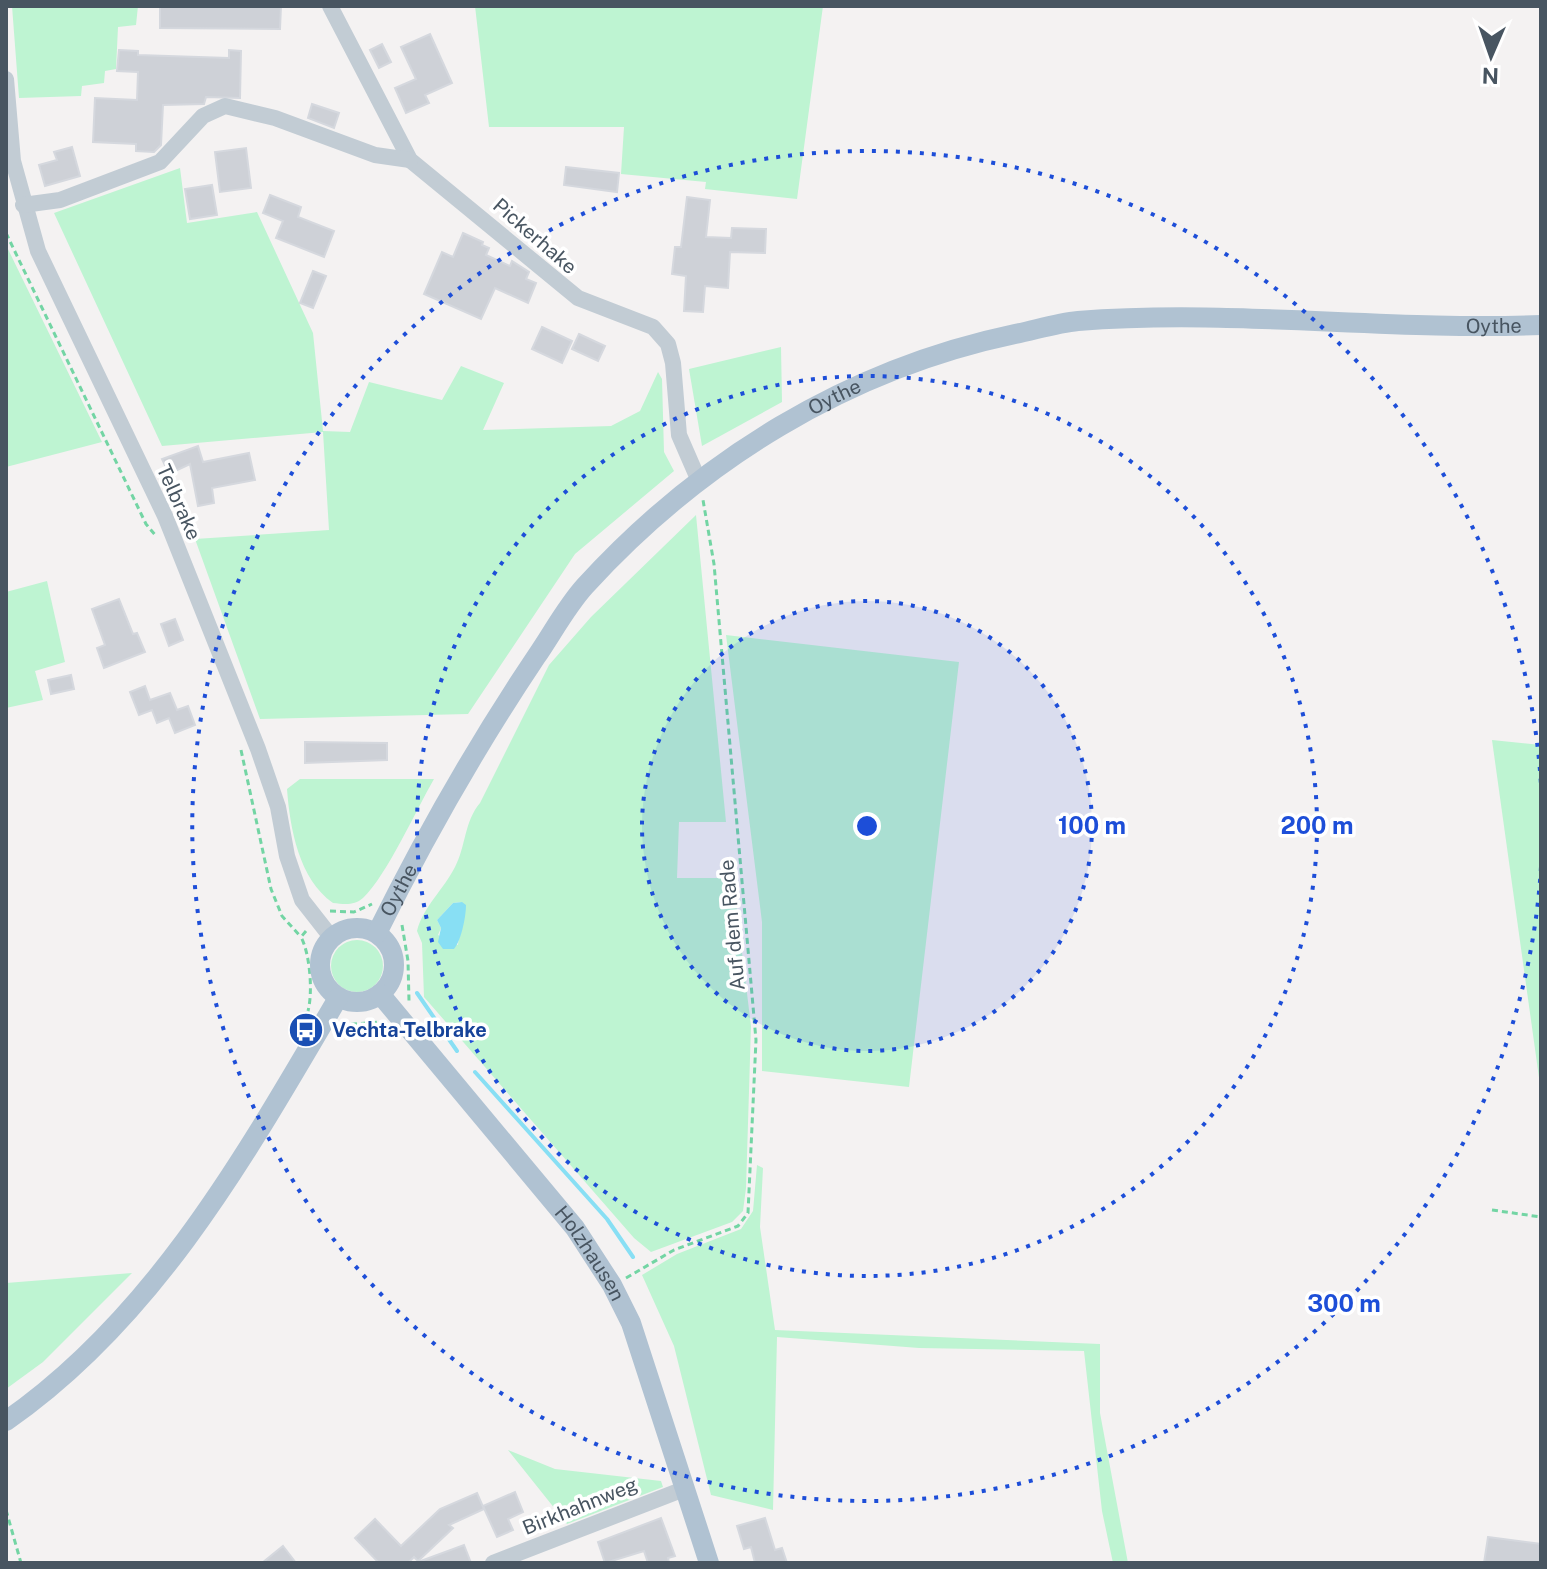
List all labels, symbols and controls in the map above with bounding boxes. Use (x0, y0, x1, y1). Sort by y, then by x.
north arrow (1451, 16, 1531, 96)
text: N (1481, 63, 1499, 89)
street label: Pickerhake (488, 193, 582, 279)
street label: Oythe (1466, 314, 1522, 338)
street label: Oythe (804, 374, 865, 420)
street label: Telbrake (152, 460, 206, 544)
text: 100 m (1058, 811, 1126, 839)
text: 200 m (1280, 811, 1354, 839)
centre of rings (853, 812, 881, 840)
street label: Auf dem Rade (714, 859, 750, 991)
street label: Oythe (375, 860, 422, 921)
bus stop icon: Vechta-Telbrake (287, 1011, 325, 1049)
place label: Vechta-Telbrake (332, 1018, 487, 1042)
street label: Holzhausen (550, 1201, 630, 1305)
text: 300 m (1307, 1289, 1381, 1317)
street label: Birkhahnweg (519, 1472, 641, 1540)

